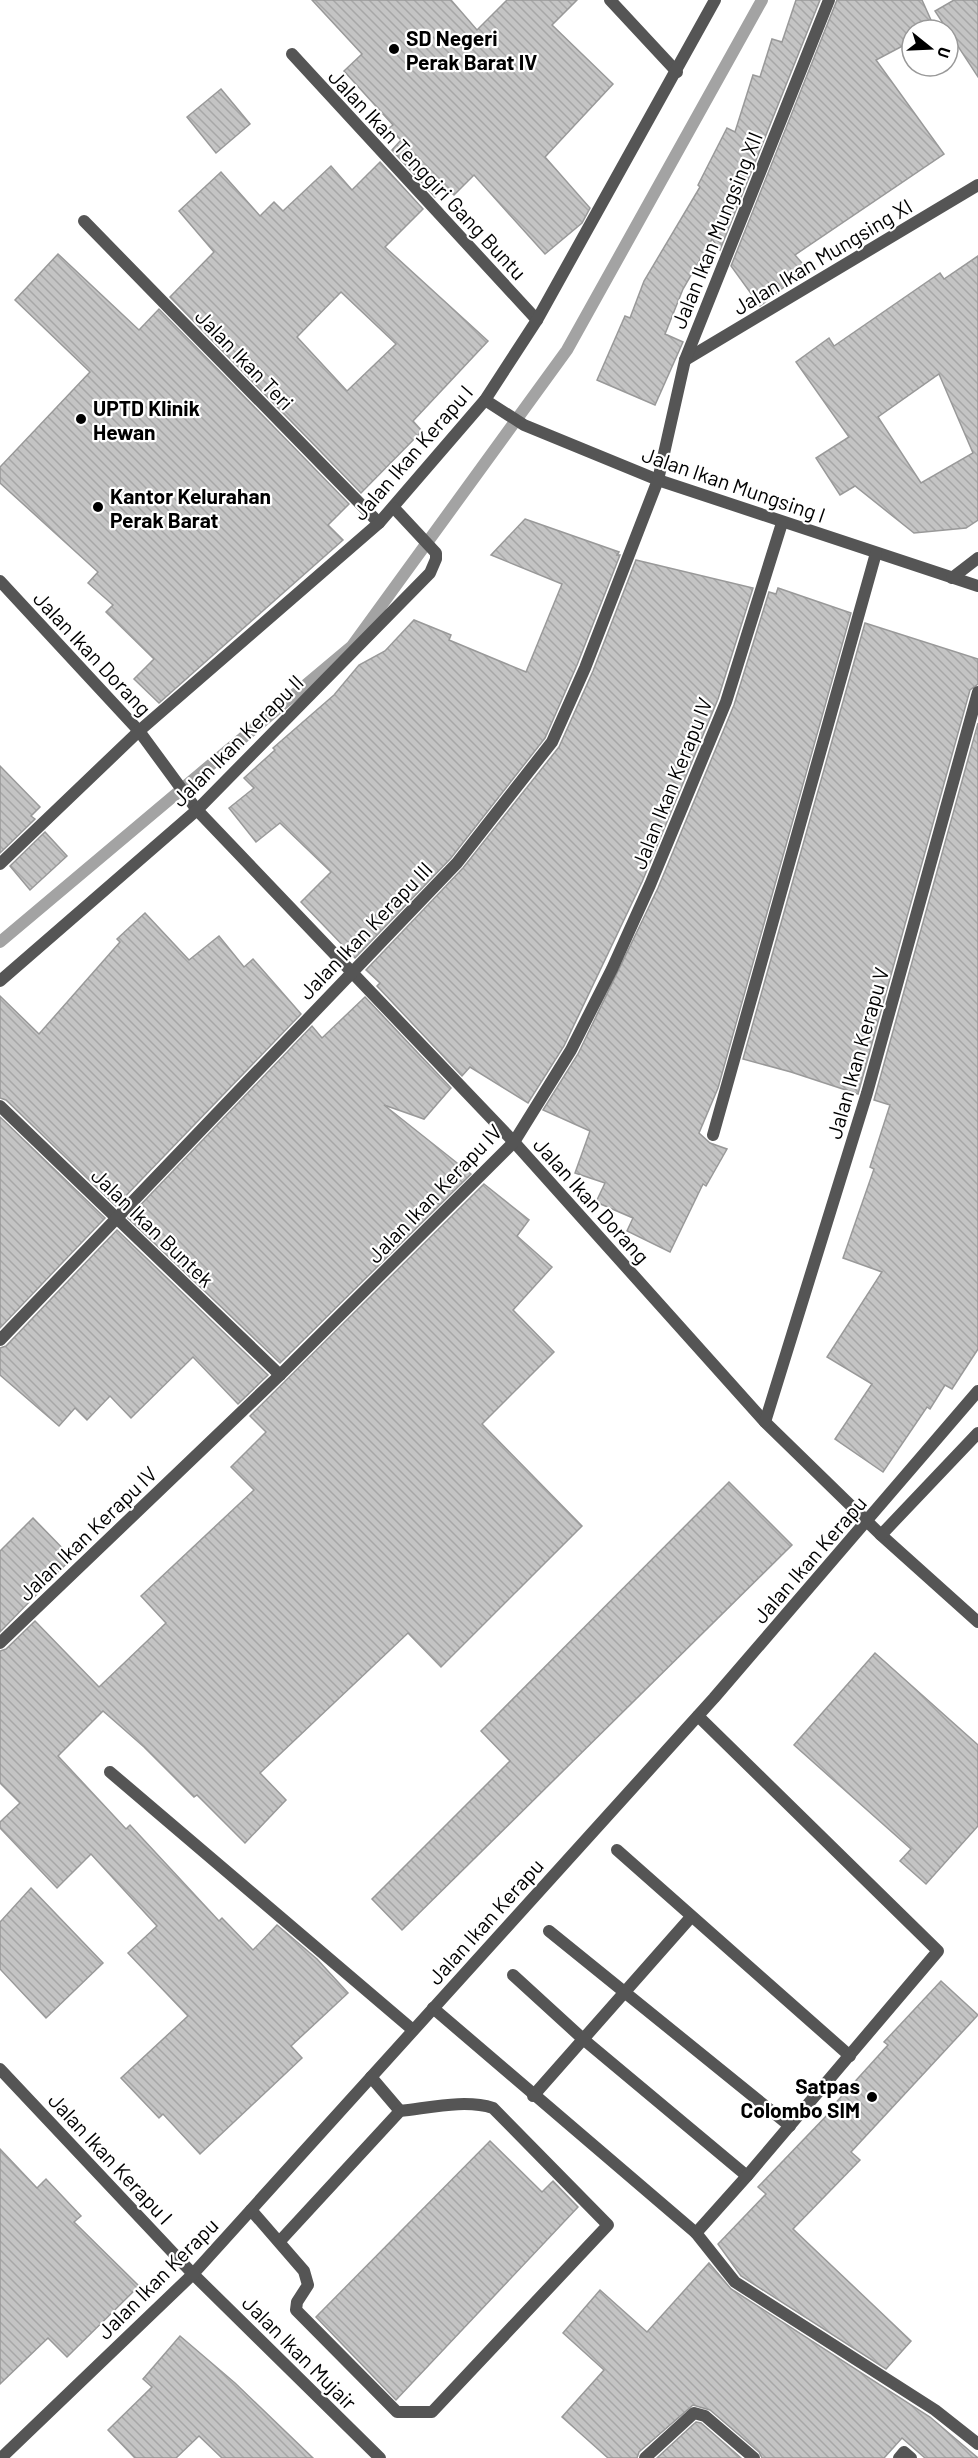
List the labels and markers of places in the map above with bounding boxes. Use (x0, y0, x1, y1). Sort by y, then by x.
place label: SD Negeri Perak Barat IV (406, 25, 537, 74)
marker: SD Negeri Perak Barat IV (387, 42, 401, 56)
place label: UPTD Klinik Hewan (93, 395, 200, 444)
marker: UPTD Klinik Hewan (74, 412, 88, 426)
place label: Kantor Kelurahan Perak Barat (110, 483, 271, 532)
marker: Kantor Kelurahan Perak Barat (91, 500, 105, 514)
place label: Satpas Colombo SIM (740, 2073, 860, 2122)
marker: Satpas Colombo SIM (865, 2090, 879, 2104)

